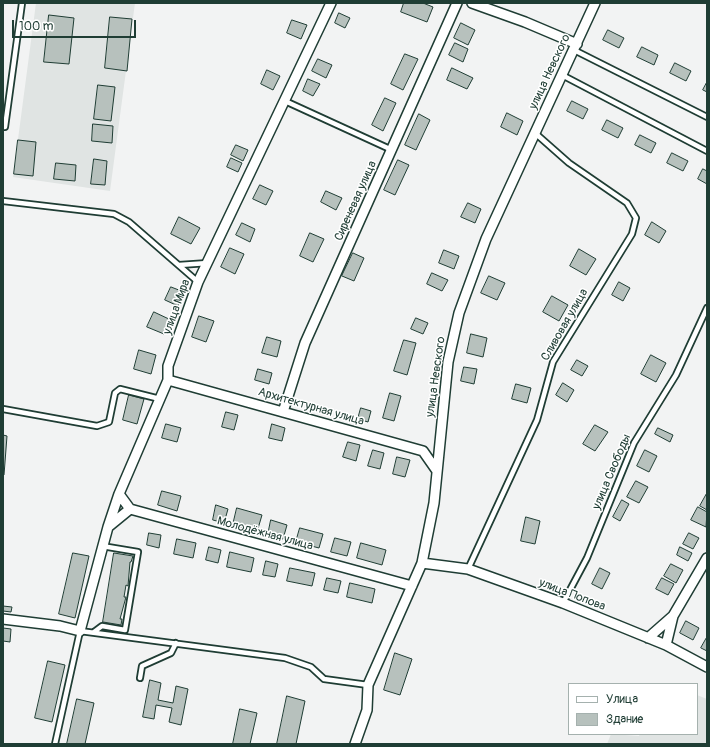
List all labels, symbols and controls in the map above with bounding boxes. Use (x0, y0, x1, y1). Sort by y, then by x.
scale bar (14, 12, 138, 38)
text: 100 m (19, 19, 53, 34)
street label: улица Невского (526, 32, 574, 112)
street label: Сиреневая улица (332, 159, 380, 243)
street label: улица Мира (160, 277, 194, 337)
street label: Сливовая улица (539, 286, 591, 364)
street label: улица Невского (423, 336, 449, 418)
street label: Архитектурная улица (256, 385, 366, 429)
street label: улица Свободы (590, 432, 634, 512)
street label: Молодёжная улица (215, 514, 315, 554)
street label: улица Попова (537, 576, 607, 614)
legend (568, 683, 698, 735)
text: Улица (606, 692, 638, 707)
text: Здание (606, 712, 643, 727)

